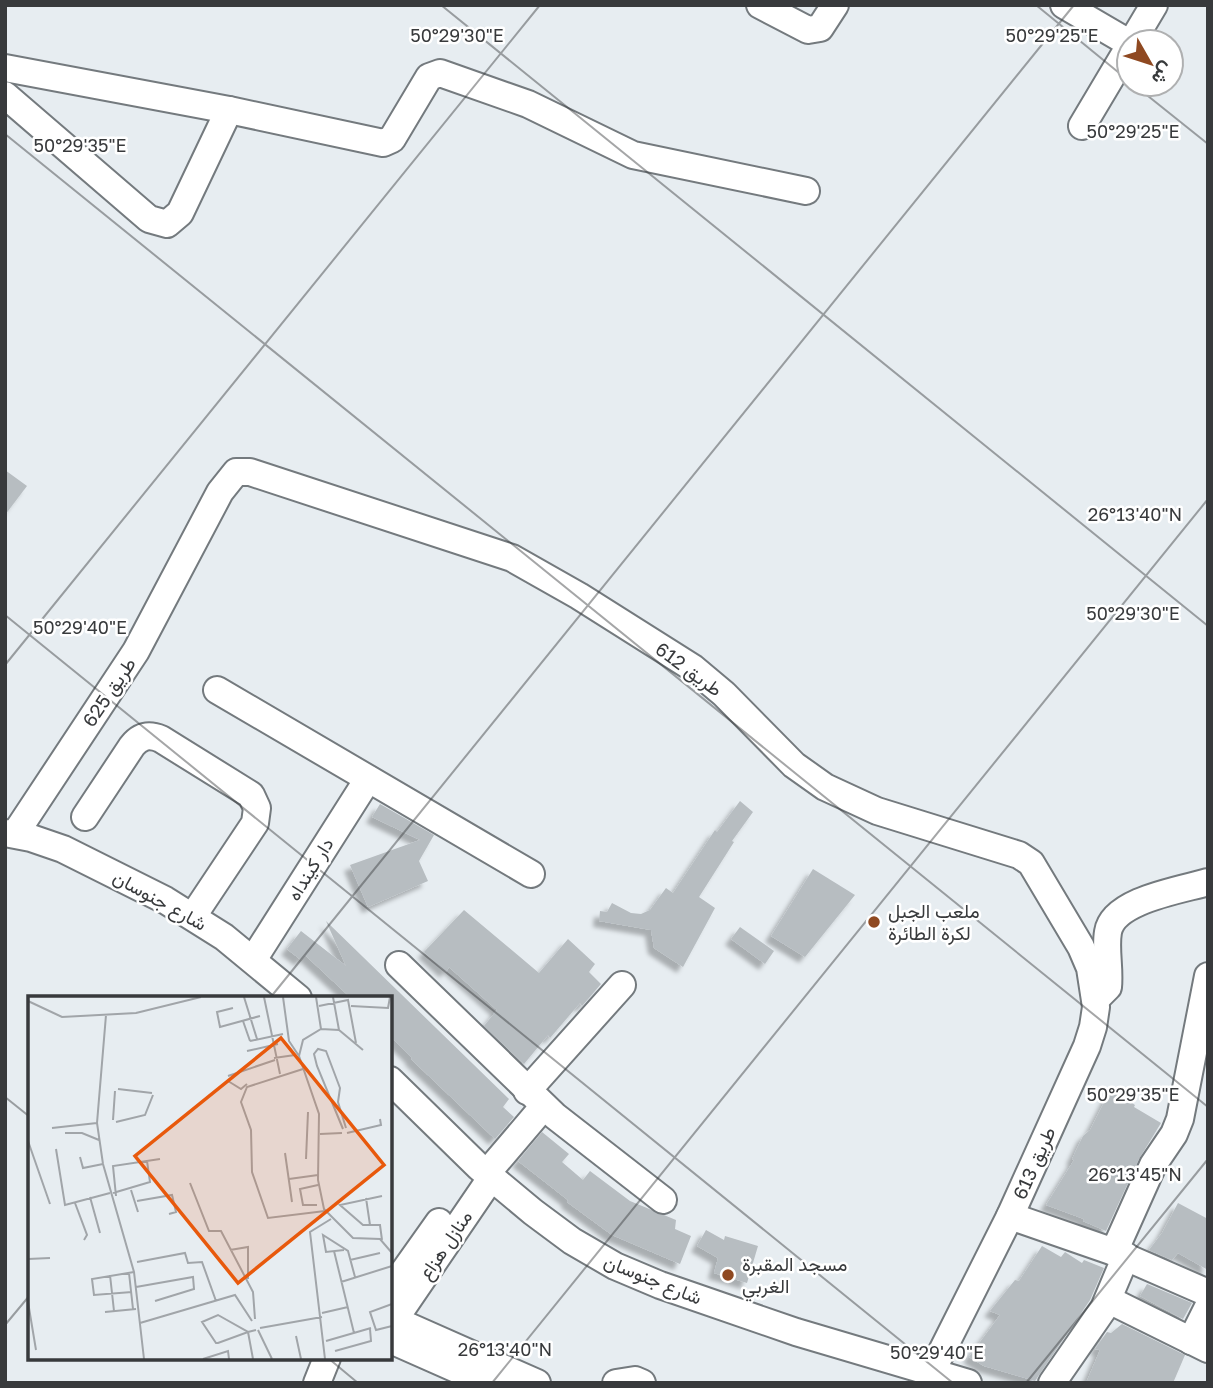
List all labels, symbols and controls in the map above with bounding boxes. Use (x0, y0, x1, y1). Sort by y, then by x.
text: 50°29'30"E (410, 24, 504, 46)
text: 50°29'25"E (1006, 24, 1098, 46)
north arrow (1115, 28, 1185, 98)
text: ش (1147, 57, 1180, 90)
text: 50°29'25"E (1087, 120, 1179, 142)
text: 50°29'35"E (34, 134, 126, 156)
text: 26°13'40"N (1088, 503, 1182, 525)
text: 50°29'30"E (1086, 602, 1180, 624)
text: 50°29'40"E (33, 616, 127, 638)
street label: طريق 612 (651, 637, 727, 701)
street label: طريق 625 (77, 653, 141, 731)
street label: دار كينداه (281, 833, 339, 905)
street label: شارع جنوسان (108, 864, 211, 936)
place label: ملعب الجبل لكرة الطائرة (888, 899, 980, 945)
marker: ملعب الجبل لكرة الطائرة (866, 914, 882, 930)
inset map (28, 996, 392, 1360)
text: 50°29'35"E (1087, 1083, 1179, 1105)
street label: طريق 613 (1007, 1123, 1061, 1203)
text: 26°13'45"N (1088, 1163, 1182, 1185)
street label: منازل هزاع (413, 1206, 478, 1285)
street label: شارع جنوسان (600, 1249, 705, 1310)
place label: مسجد المقبرة الغربي (742, 1252, 848, 1302)
marker: مسجد المقبرة الغربي (720, 1267, 736, 1283)
text: 26°13'40"N (458, 1338, 552, 1360)
text: 50°29'40"E (890, 1341, 984, 1363)

